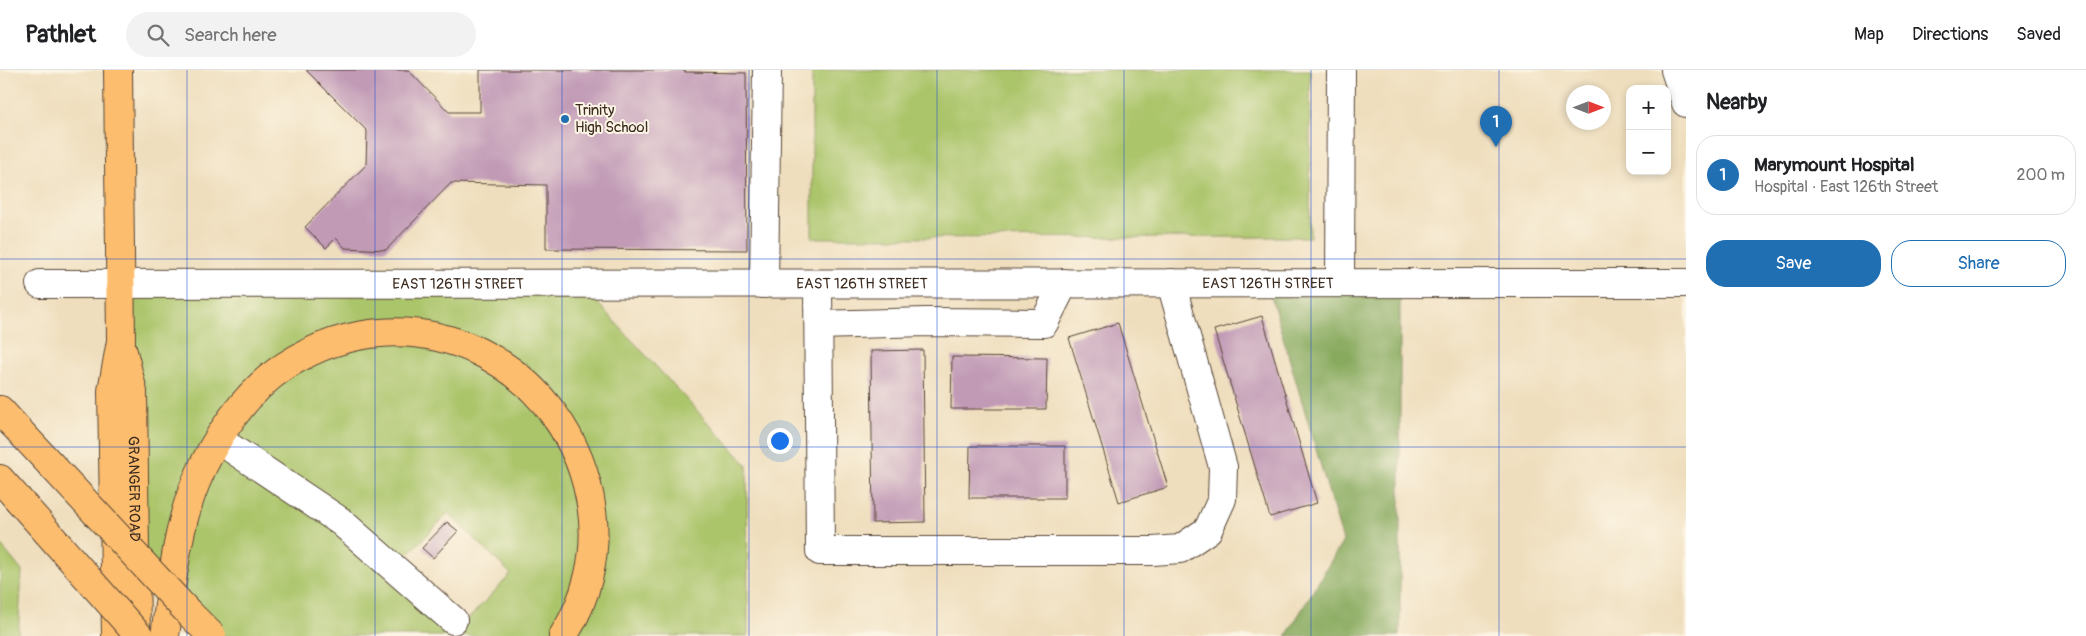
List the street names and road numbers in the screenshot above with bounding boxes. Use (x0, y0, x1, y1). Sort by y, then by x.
street label: EAST 126TH STREET (392, 274, 524, 293)
street label: EAST 126TH STREET (796, 274, 928, 293)
street label: EAST 126TH STREET (1202, 274, 1334, 293)
street label: GRANGER ROAD (124, 436, 144, 542)

